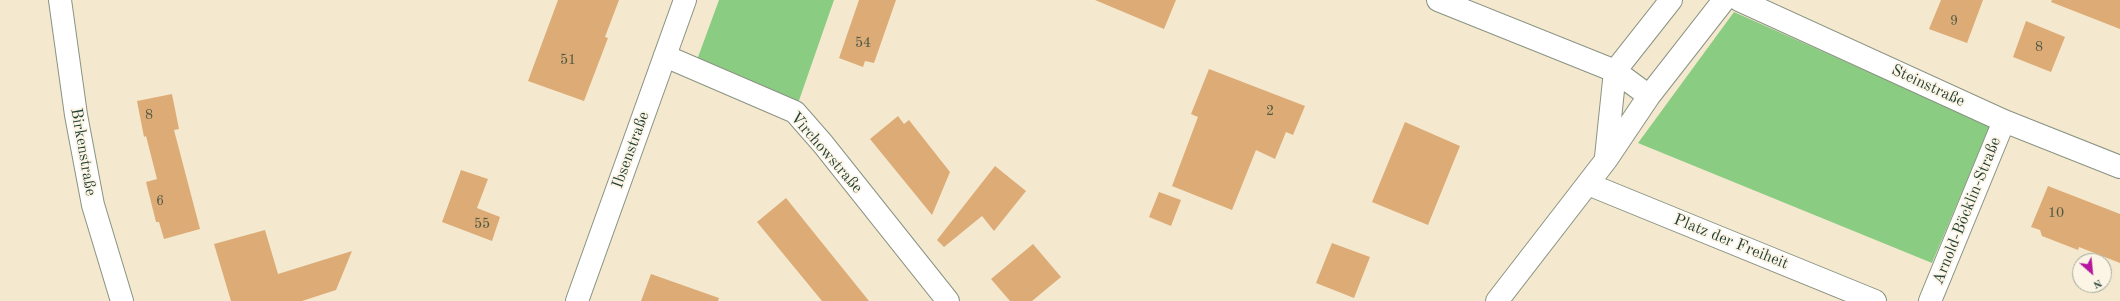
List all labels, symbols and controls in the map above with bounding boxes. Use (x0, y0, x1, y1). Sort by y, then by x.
house number: 9 (1950, 13, 1958, 29)
house number: 54 (855, 35, 871, 51)
house number: 8 (2035, 39, 2043, 55)
house number: 51 (560, 52, 576, 68)
street label: Steinstraße (1888, 61, 1968, 111)
house number: 2 (1266, 103, 1274, 119)
street label: Birkenstraße (66, 106, 100, 198)
house number: 8 (145, 107, 153, 123)
street label: Ibsenstraße (608, 109, 654, 191)
street label: Virchowstraße (786, 109, 866, 197)
street label: Arnold-Böcklin-Straße (1929, 135, 2005, 287)
house number: 6 (156, 193, 164, 209)
house number: 10 (2048, 205, 2064, 221)
street label: Platz der Freiheit (1671, 210, 1791, 274)
house number: 55 (474, 216, 490, 232)
north arrow (2072, 253, 2112, 293)
text: N (2091, 276, 2103, 290)

